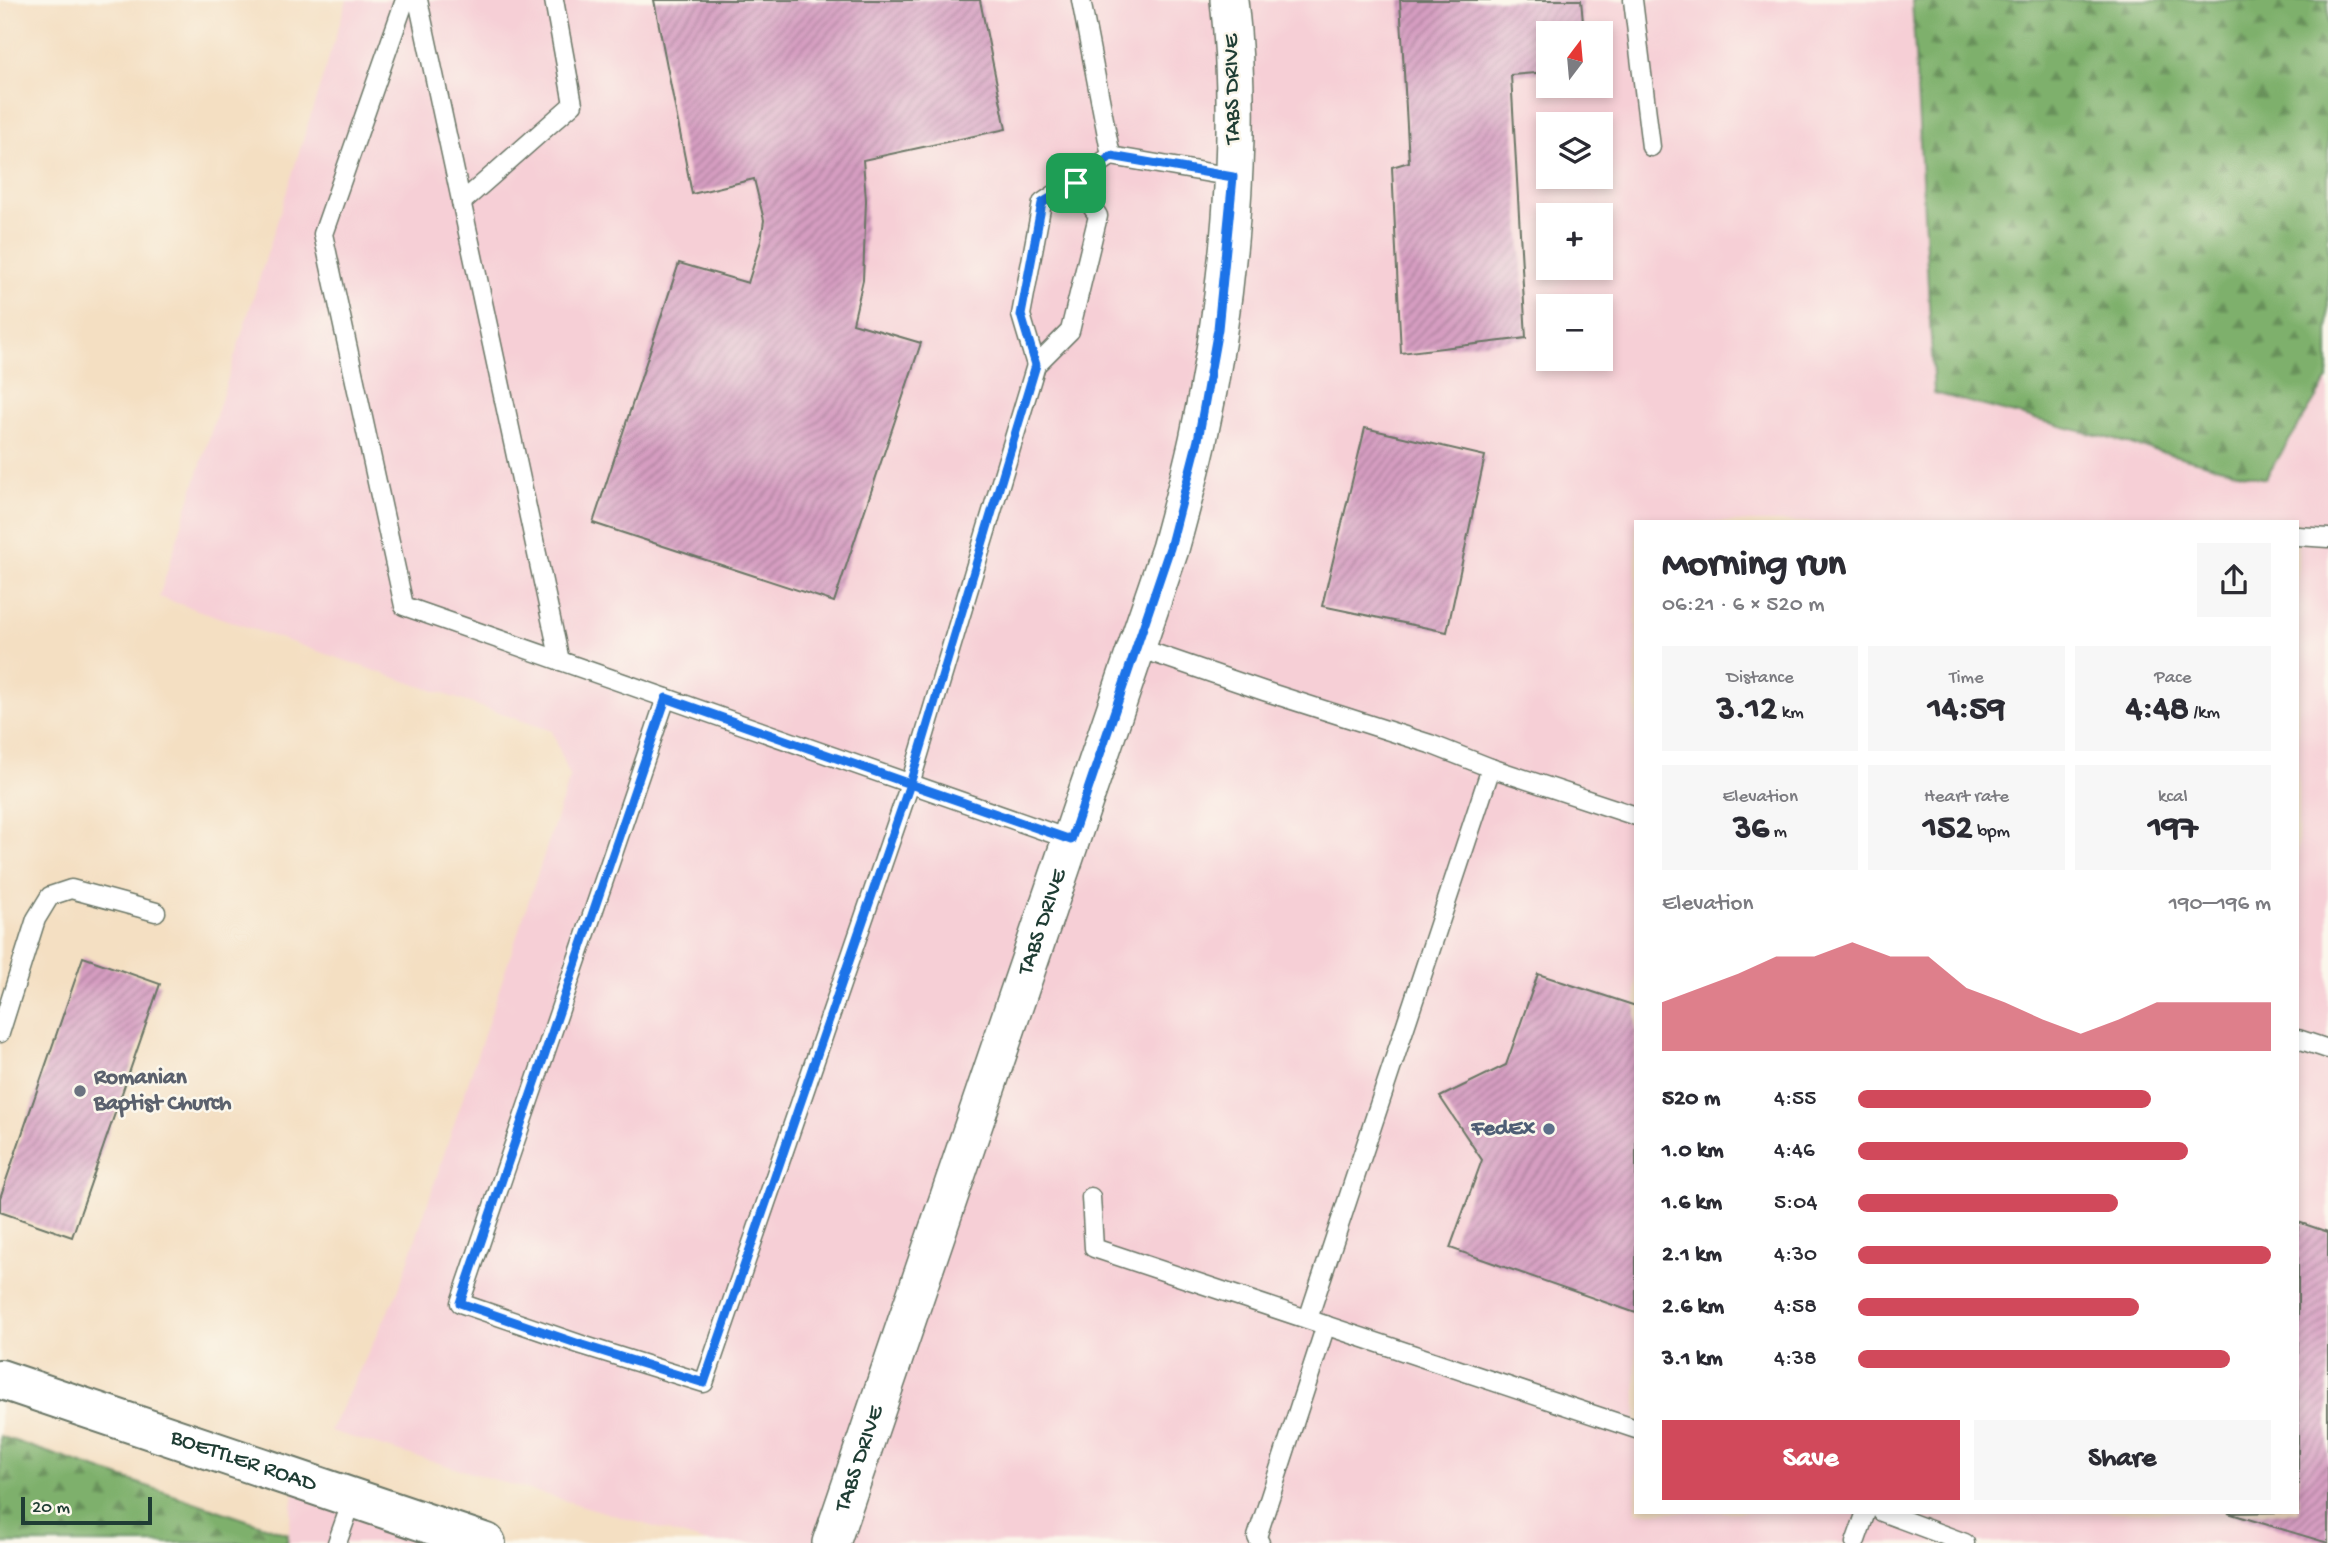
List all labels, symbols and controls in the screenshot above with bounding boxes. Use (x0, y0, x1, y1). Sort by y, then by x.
north arrow (1536, 21, 1614, 98)
map controls (1536, 21, 1613, 371)
street label: TABS DRIVE (1219, 32, 1247, 146)
button: layers (1536, 112, 1613, 189)
pin (1046, 153, 1106, 213)
icon: arrive (1057, 164, 1095, 202)
button: + (1536, 203, 1613, 280)
button: − (1536, 294, 1613, 371)
button: share (2197, 543, 2271, 617)
text: Morning run (1662, 544, 1846, 588)
text: 06:21 · 6 × 520 m (1662, 592, 1824, 619)
text: Distance (1727, 667, 1794, 690)
text: Time (1949, 667, 1984, 690)
text: Pace (2154, 667, 2191, 690)
text: 3.12 (1717, 690, 1777, 731)
text: 14:59 (1928, 690, 2005, 731)
text: 4:48 (2126, 690, 2189, 731)
text: km (1777, 702, 1804, 725)
text: /km (2189, 702, 2220, 725)
text: Elevation (1722, 786, 1798, 809)
text: Heart rate (1924, 786, 2009, 809)
text: kcal (2158, 786, 2188, 809)
text: 36 (1733, 809, 1769, 850)
text: 152 (1923, 809, 1973, 850)
text: 197 (2148, 809, 2198, 850)
text: m (1769, 821, 1787, 844)
text: bpm (1973, 821, 2010, 844)
street label: TABS DRIVE (1012, 864, 1074, 980)
text: Elevation (1662, 891, 1753, 918)
text: 190–196 m (2169, 891, 2271, 918)
place label: Romanian Baptist Church (93, 1065, 232, 1118)
marker: Romanian Baptist Church (72, 1083, 88, 1099)
text: 520 m (1662, 1086, 1720, 1113)
text: 4:55 (1774, 1086, 1816, 1113)
place label: FedEx (1470, 1116, 1536, 1143)
marker: FedEx (1541, 1121, 1557, 1137)
text: 1.0 km (1662, 1138, 1724, 1165)
text: 4:46 (1774, 1138, 1815, 1165)
text: 1.6 km (1662, 1190, 1722, 1217)
text: 5:04 (1774, 1190, 1817, 1217)
text: 2.1 km (1662, 1242, 1722, 1269)
text: 4:30 (1774, 1242, 1817, 1269)
text: 2.6 km (1662, 1294, 1724, 1321)
text: 4:58 (1774, 1294, 1817, 1321)
text: 3.1 km (1662, 1346, 1722, 1373)
text: 4:38 (1774, 1346, 1817, 1373)
street label: TABS DRIVE (829, 1401, 891, 1517)
button: Save (1662, 1420, 1960, 1500)
button: Share (1974, 1420, 2271, 1500)
street label: BOETTLER ROAD (166, 1424, 321, 1499)
scale bar (21, 1494, 152, 1526)
text: 20 m (32, 1497, 70, 1520)

